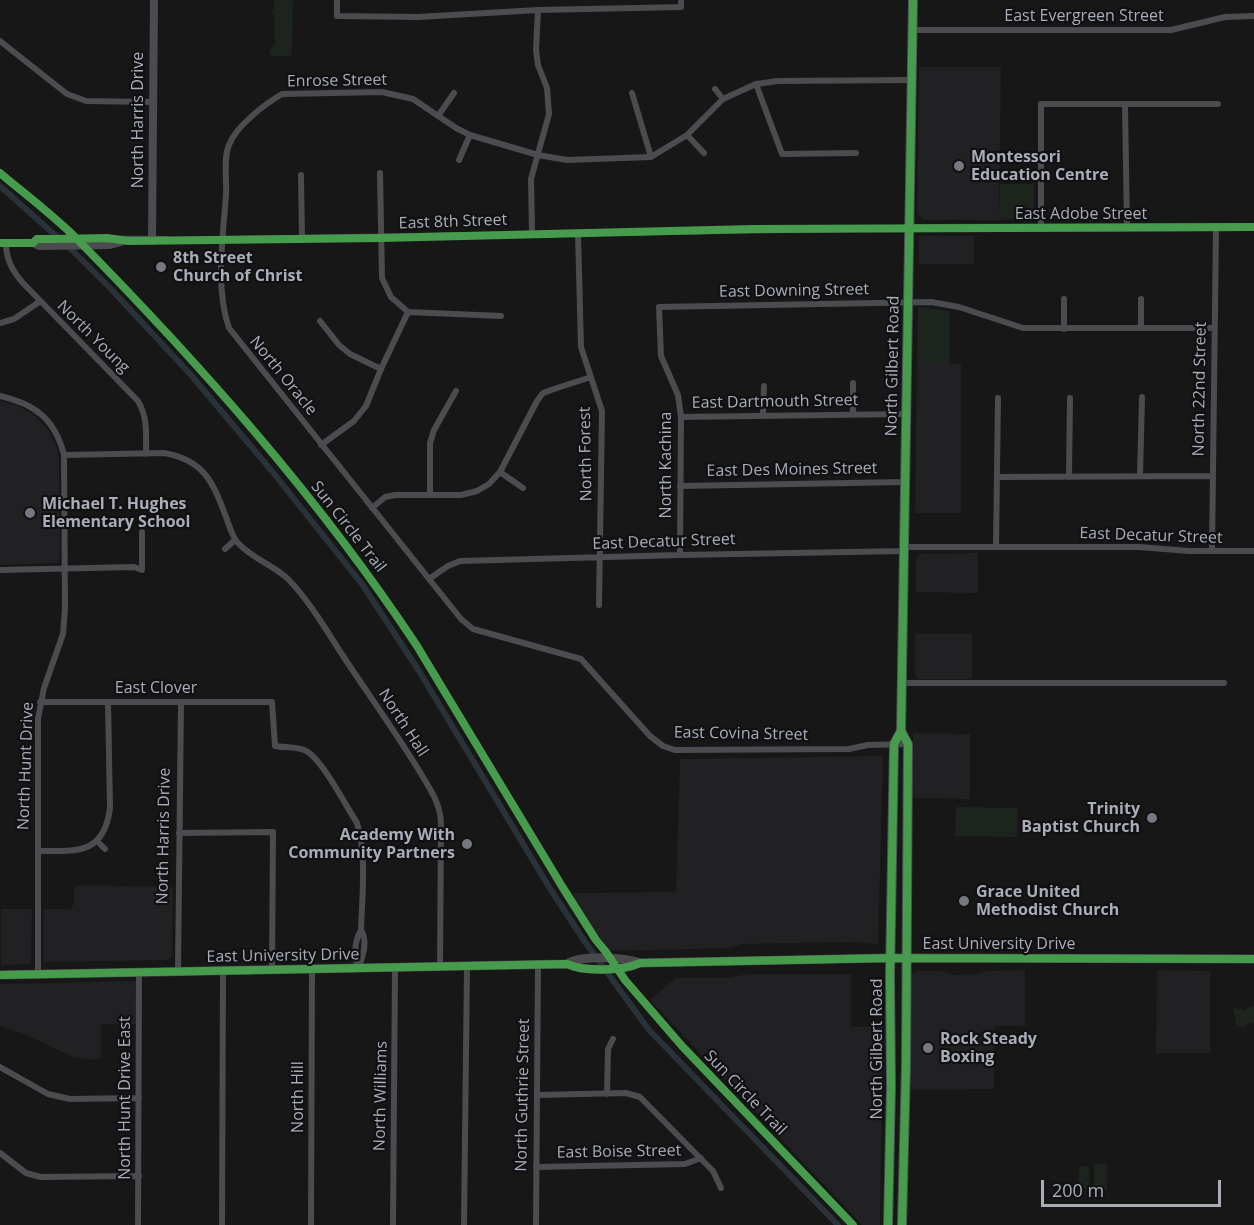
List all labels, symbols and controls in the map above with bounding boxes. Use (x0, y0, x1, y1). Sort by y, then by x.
street label: East Evergreen Street (1004, 6, 1164, 26)
street label: North Harris Drive (128, 52, 148, 188)
street label: Enrose Street (287, 71, 387, 91)
place label: Montessori Education Centre (971, 147, 1109, 185)
marker: Montessori Education Centre (952, 159, 966, 173)
street label: East Adobe Street (1015, 204, 1147, 224)
street label: East 8th Street (398, 211, 508, 233)
place label: 8th Street Church of Christ (173, 248, 302, 286)
marker: 8th Street Church of Christ (154, 260, 168, 274)
street label: East Downing Street (719, 280, 869, 302)
street label: North Gilbert Road (882, 295, 904, 437)
street label: North Young (53, 297, 133, 377)
street label: North 22nd Street (1189, 322, 1211, 456)
street label: North Oracle (245, 332, 321, 420)
street label: East Dartmouth Street (692, 391, 858, 413)
street label: North Forest (576, 407, 596, 501)
street label: North Kachina (656, 412, 676, 518)
street label: East Des Moines Street (706, 459, 878, 481)
street label: Sun Circle Trail (306, 478, 390, 576)
place label: Michael T. Hughes Elementary School (42, 494, 190, 532)
marker: Michael T. Hughes Elementary School (23, 506, 37, 520)
street label: East Decatur Street (1079, 524, 1223, 548)
street label: East Decatur Street (592, 530, 736, 554)
street label: East Clover (115, 678, 197, 698)
street label: North Hall (374, 686, 432, 760)
street label: North Hunt Drive (14, 702, 38, 830)
street label: East Covina Street (674, 723, 808, 745)
street label: North Harris Drive (153, 768, 175, 904)
place label: Trinity Baptist Church (1021, 799, 1140, 837)
marker: Trinity Baptist Church (1145, 811, 1159, 825)
place label: Academy With Community Partners (288, 825, 455, 863)
marker: Academy With Community Partners (460, 837, 474, 851)
place label: Grace United Methodist Church (976, 882, 1119, 920)
marker: Grace United Methodist Church (957, 894, 971, 908)
street label: East University Drive (922, 934, 1076, 954)
street label: East University Drive (206, 945, 360, 967)
street label: North Gilbert Road (867, 979, 887, 1119)
street label: North Hunt Drive East (115, 1016, 135, 1180)
street label: North Guthrie Street (512, 1018, 534, 1172)
place label: Rock Steady Boxing (940, 1029, 1037, 1067)
street label: North Williams (370, 1041, 392, 1151)
marker: Rock Steady Boxing (921, 1041, 935, 1055)
street label: Sun Circle Trail (700, 1047, 790, 1139)
street label: North Hill (288, 1061, 308, 1133)
street label: East Boise Street (556, 1141, 682, 1163)
scale bar (1044, 1168, 1224, 1206)
text: 200 m (1052, 1178, 1104, 1202)

